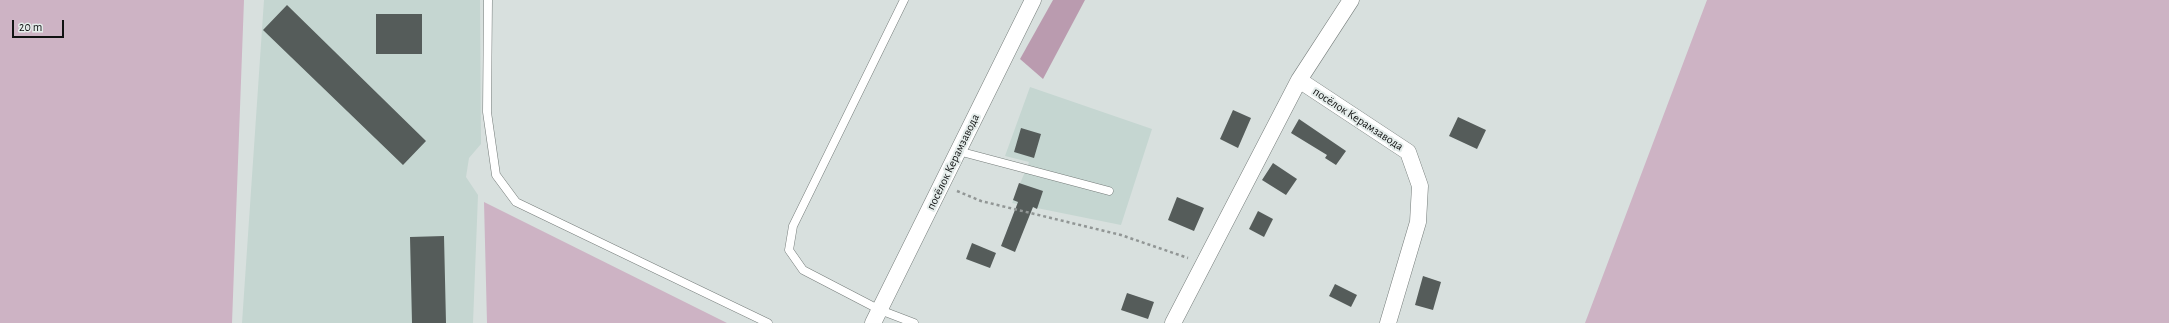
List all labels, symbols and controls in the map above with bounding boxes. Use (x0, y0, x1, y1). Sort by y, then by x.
scale bar (14, 12, 66, 38)
text: 20 m (19, 21, 42, 33)
street label: посёлок Керамзавода (1310, 84, 1406, 154)
street label: посёлок Керамзавода (923, 112, 983, 212)

